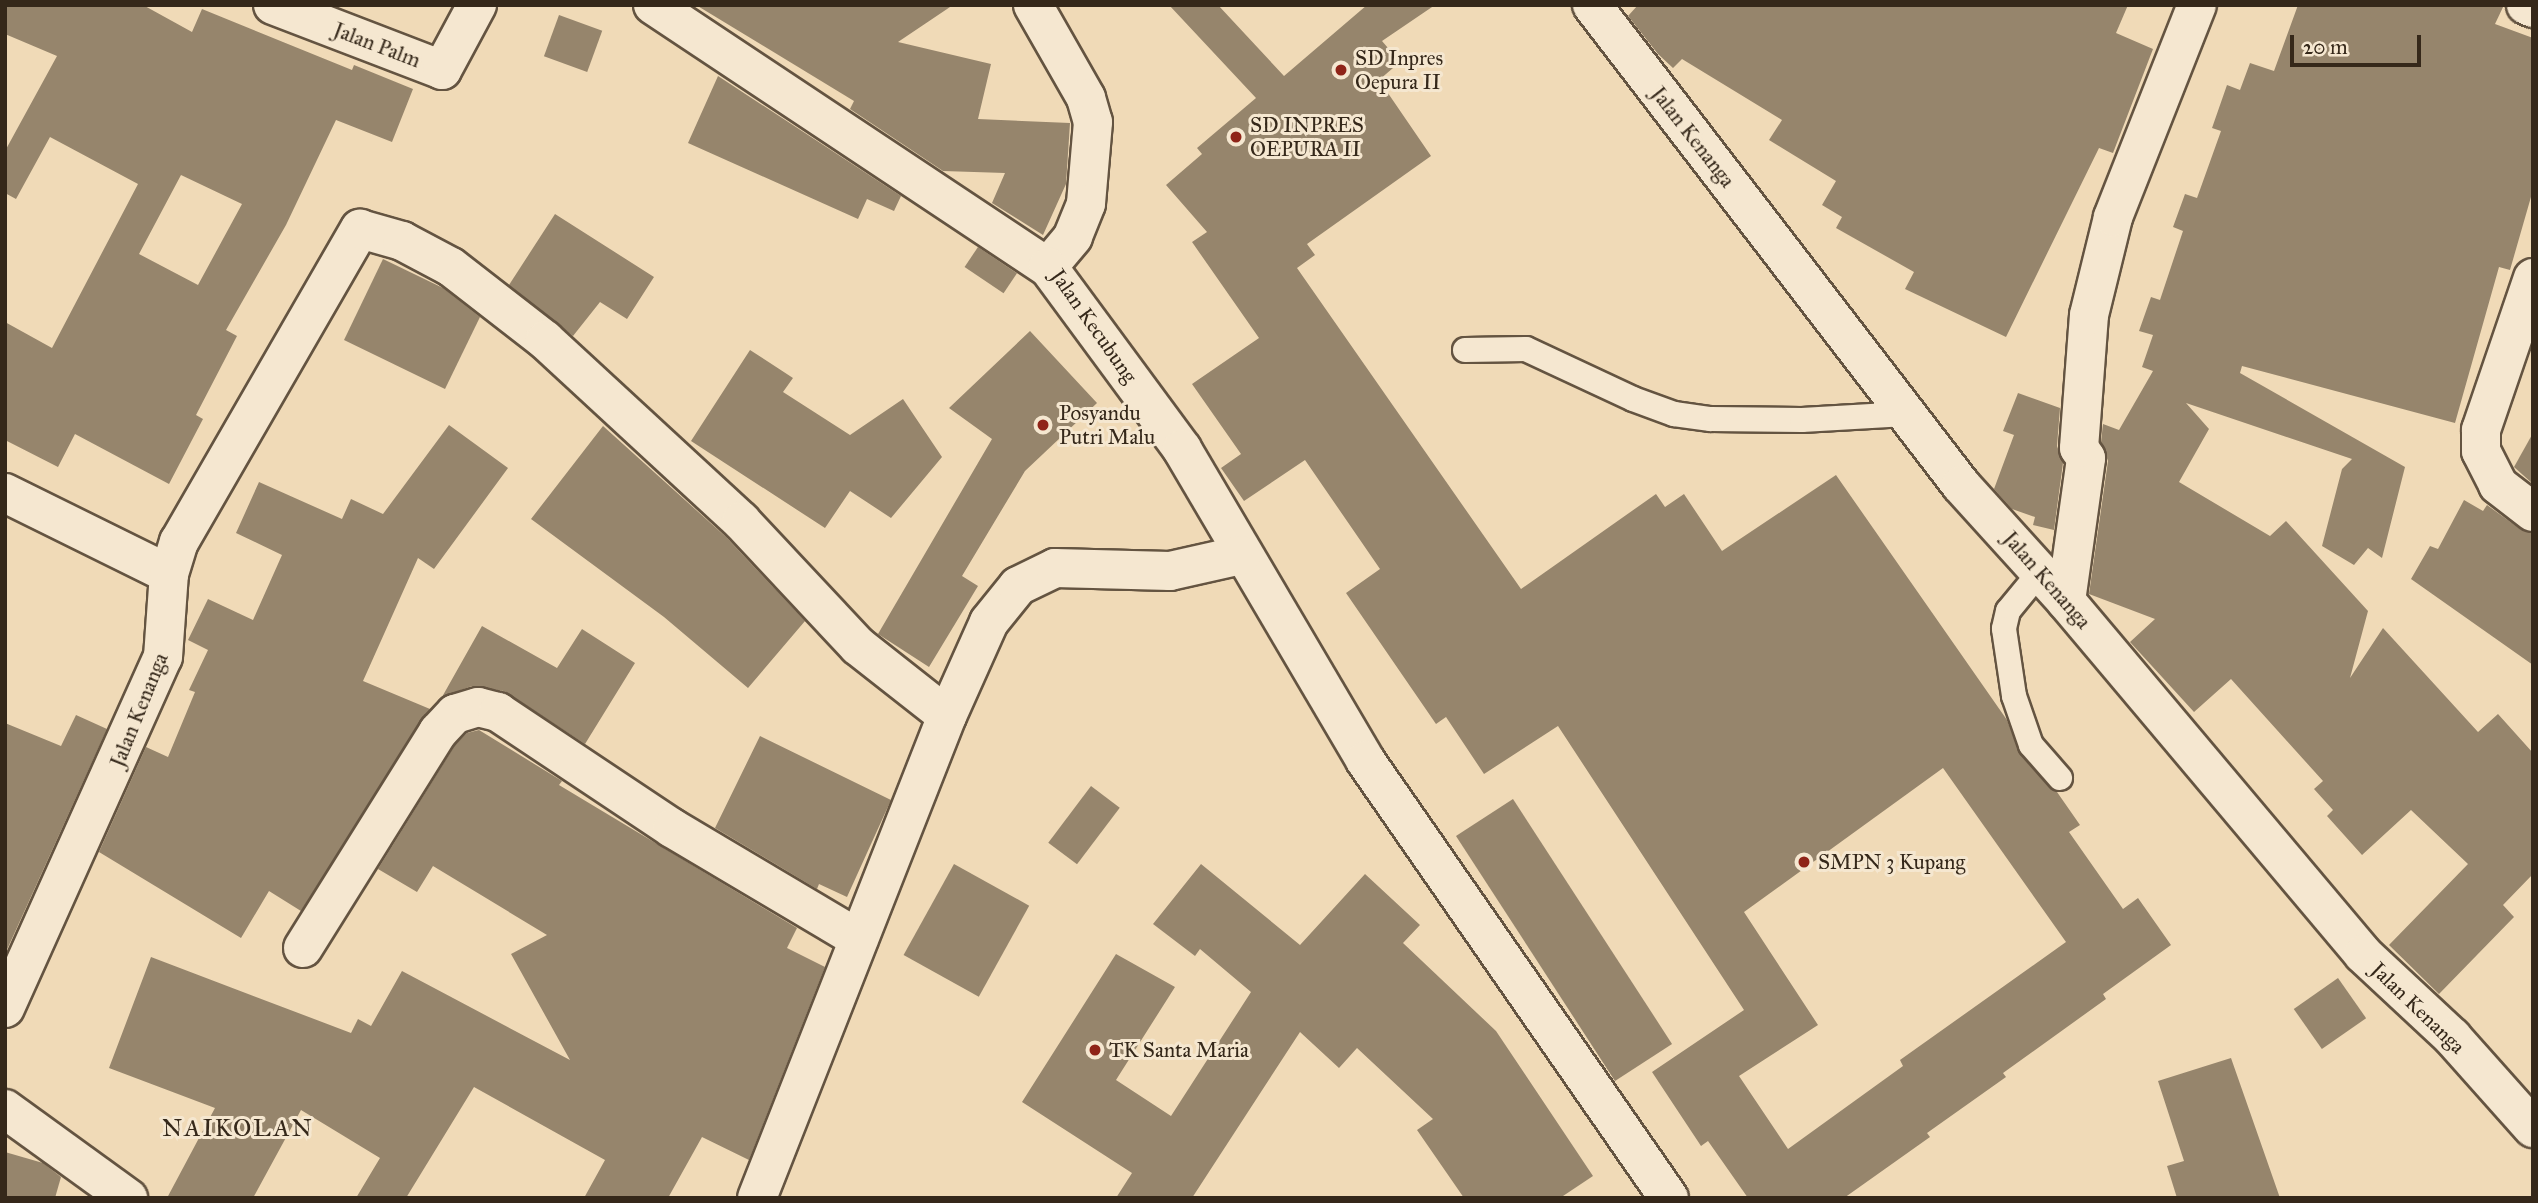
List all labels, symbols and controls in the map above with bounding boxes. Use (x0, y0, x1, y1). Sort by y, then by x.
street label: Jalan Palm (330, 17, 424, 73)
scale bar (2293, 21, 2424, 65)
text: 20 m (2303, 34, 2348, 60)
place label: SD Inpres Oepura II (1355, 45, 1443, 95)
marker: SD Inpres Oepura II (1333, 62, 1349, 78)
street label: Jalan Kenanga (1646, 82, 1740, 192)
place label: SD INPRES OEPURA II (1250, 112, 1364, 162)
marker: SD INPRES OEPURA II (1228, 129, 1244, 145)
street label: Jalan Kecubung (1045, 264, 1143, 388)
place label: Posyandu Putri Malu (1059, 400, 1155, 450)
marker: Posyandu Putri Malu (1033, 415, 1053, 435)
street label: Jalan Kenanga (1998, 526, 2096, 634)
street label: Jalan Kenanga (105, 649, 173, 771)
place label: SMPN 3 Kupang (1818, 849, 1965, 875)
marker: SMPN 3 Kupang (1796, 854, 1812, 870)
street label: Jalan Kenanga (2366, 957, 2470, 1059)
place label: TK Santa Maria (1109, 1037, 1249, 1063)
marker: TK Santa Maria (1087, 1042, 1103, 1058)
district label: NAIKOLAN (163, 1115, 313, 1143)

